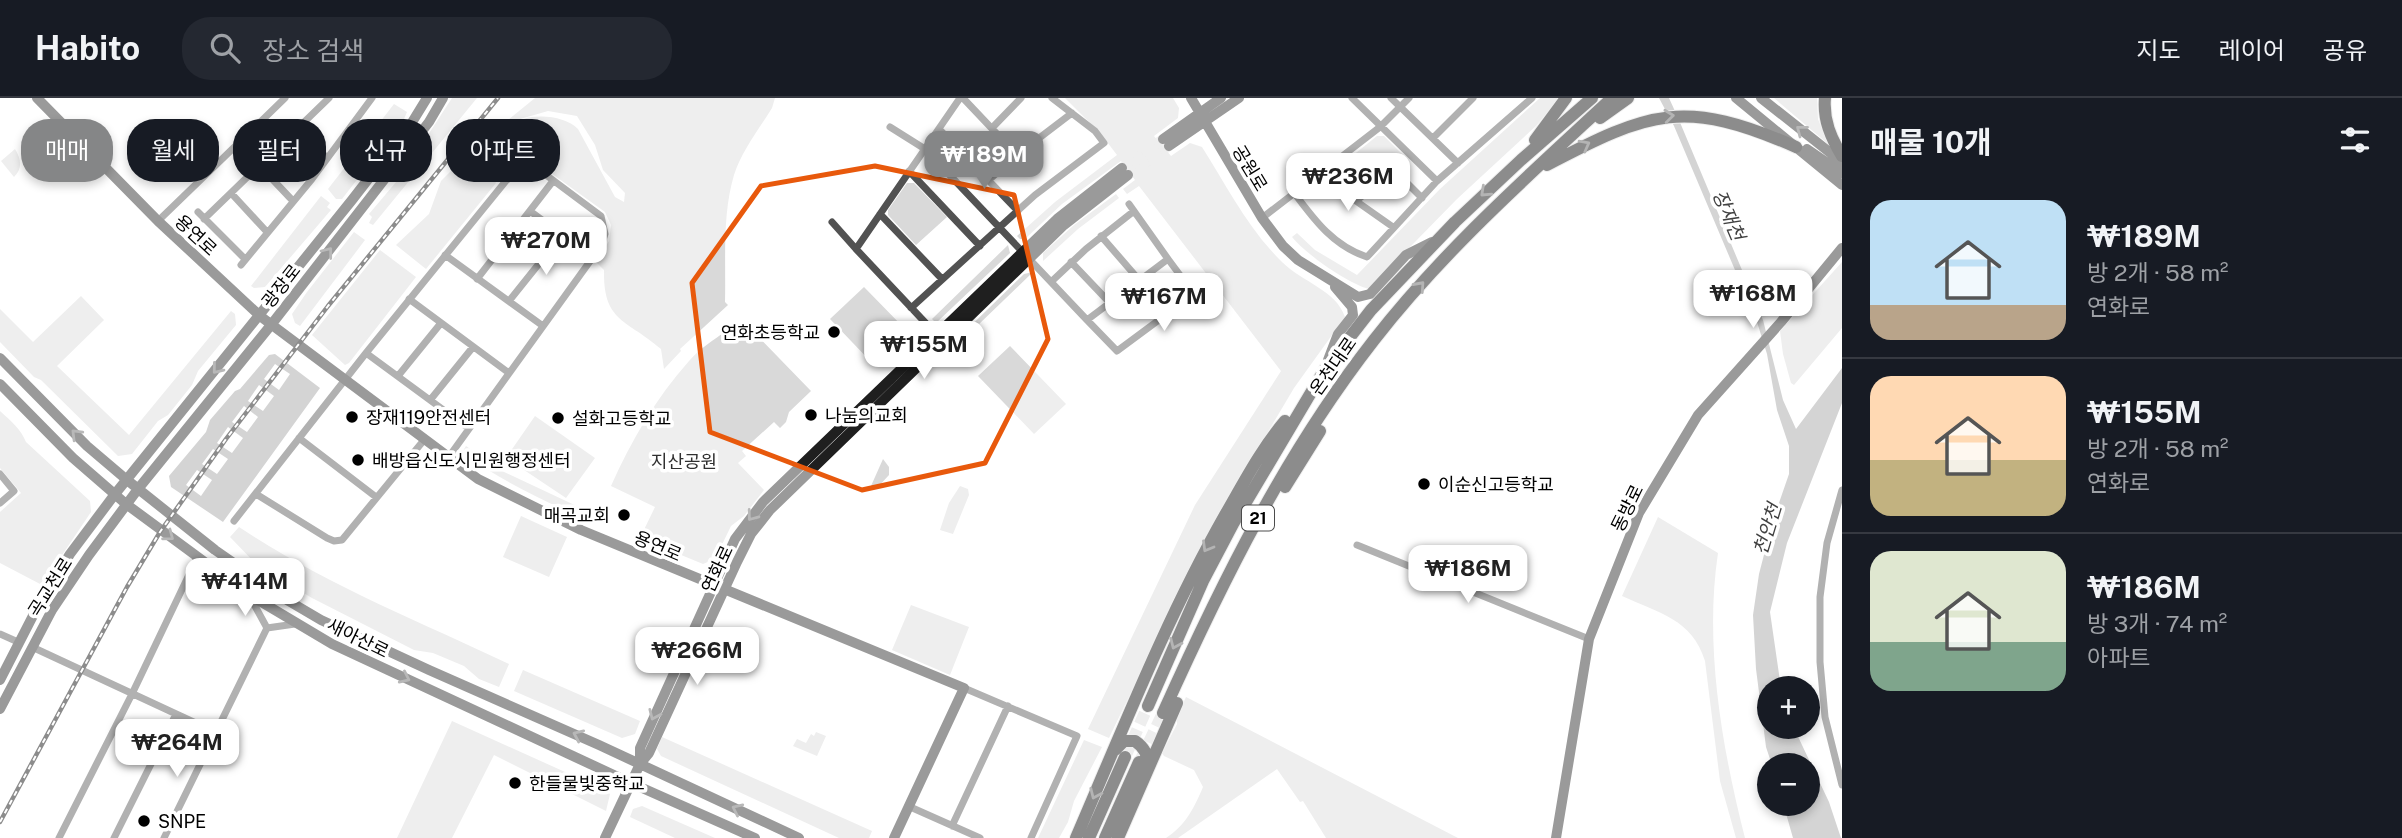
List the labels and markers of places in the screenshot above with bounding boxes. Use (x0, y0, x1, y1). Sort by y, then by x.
pin: ₩189M (935, 132, 1033, 191)
pin: ₩236M (1299, 153, 1397, 213)
pin: ₩270M (497, 218, 595, 277)
pin: ₩168M (1704, 271, 1802, 330)
pin: ₩167M (1115, 274, 1213, 333)
place label: 연화초등학교 (721, 322, 820, 343)
pin: ₩155M (875, 322, 973, 381)
marker: 연화초등학교 (826, 324, 842, 340)
place label: 나눔의교회 (825, 405, 908, 426)
place label: 장재119안전센터 (366, 407, 491, 428)
marker: 나눔의교회 (803, 407, 819, 423)
place label: 설화고등학교 (572, 408, 671, 429)
marker: 장재119안전센터 (344, 409, 360, 425)
marker: 설화고등학교 (550, 410, 566, 426)
place label: 배방읍신도시민원행정센터 (372, 450, 571, 471)
marker: 배방읍신도시민원행정센터 (350, 452, 366, 468)
place label: 이순신고등학교 (1438, 474, 1554, 495)
marker: 이순신고등학교 (1416, 476, 1432, 492)
place label: 매곡교회 (544, 505, 610, 526)
marker: 매곡교회 (616, 507, 632, 523)
pin: ₩186M (1419, 546, 1517, 605)
pin: ₩414M (196, 559, 294, 618)
pin: ₩266M (648, 628, 746, 687)
pin: ₩264M (128, 720, 226, 779)
place label: 한들물빛중학교 (529, 773, 645, 794)
marker: 한들물빛중학교 (507, 775, 523, 791)
place label: SNPE (158, 811, 206, 832)
marker: SNPE (136, 813, 152, 829)

